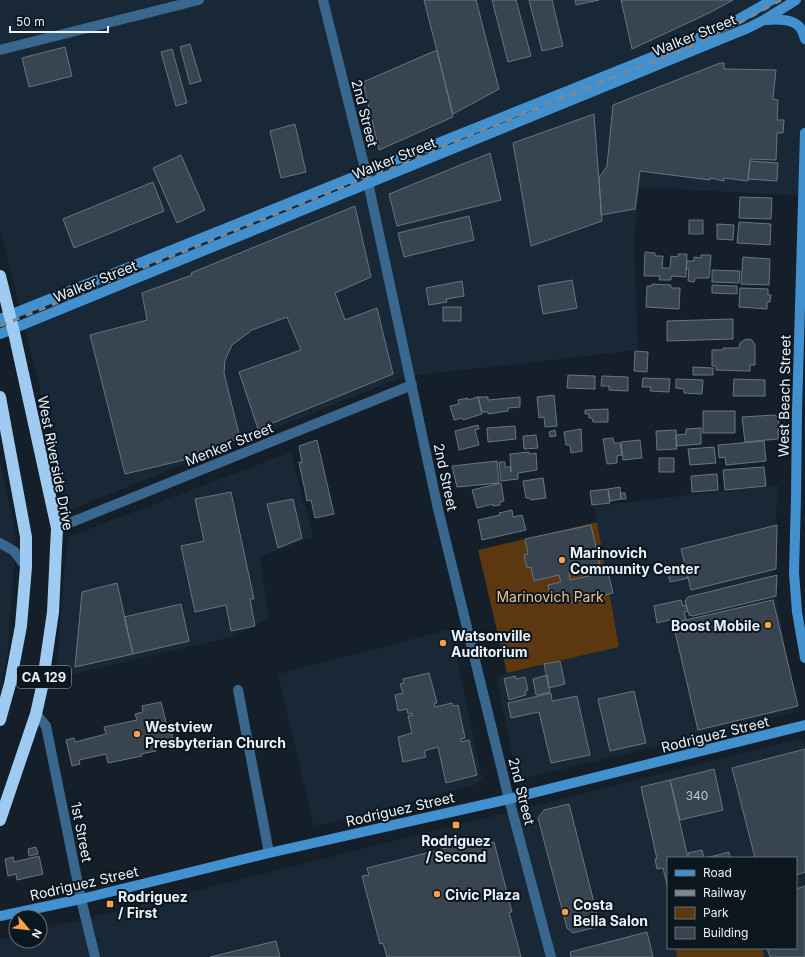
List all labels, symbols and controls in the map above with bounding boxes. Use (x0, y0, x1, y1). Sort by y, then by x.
scale bar (10, 8, 108, 34)
street label: Walker Street (650, 10, 739, 59)
text: 50 m (16, 14, 45, 29)
street label: 2nd Street (348, 78, 382, 149)
street label: Walker Street (350, 133, 439, 182)
street label: Walker Street (51, 256, 140, 305)
street label: West Beach Street (774, 334, 794, 457)
street label: West Riverside Drive (35, 394, 77, 532)
street label: Menker Street (183, 418, 276, 469)
street label: 2nd Street (431, 442, 462, 513)
place label: Marinovich Community Center (570, 544, 700, 577)
marker: Marinovich Community Center (557, 555, 567, 565)
park label: Marinovich Park (496, 588, 604, 605)
place label: Boost Mobile (671, 617, 760, 634)
marker: Boost Mobile (763, 620, 773, 630)
place label: Watsonville Auditorium (451, 627, 531, 660)
marker: Watsonville Auditorium (438, 638, 448, 648)
road number: CA 129 (17, 666, 71, 688)
street label: Rodriguez Street (659, 712, 771, 756)
place label: Westview Presbyterian Church (145, 718, 286, 751)
marker: Westview Presbyterian Church (132, 729, 142, 739)
street label: 2nd Street (505, 756, 539, 827)
street label: Rodriguez Street (344, 788, 456, 830)
house number: 340 (686, 788, 708, 803)
street label: 1st Street (68, 800, 96, 864)
marker: Rodriguez / Second (451, 820, 461, 830)
place label: Rodriguez / Second (421, 832, 491, 865)
legend (667, 857, 797, 949)
street label: Rodriguez Street (28, 862, 140, 904)
text: Road (703, 865, 732, 880)
text: Railway (703, 885, 747, 900)
place label: Civic Plaza (445, 886, 520, 903)
place label: Rodriguez / First (118, 888, 188, 921)
marker: Civic Plaza (432, 889, 442, 899)
place label: Costa Bella Salon (573, 896, 648, 929)
marker: Rodriguez / First (105, 899, 115, 909)
text: Park (703, 905, 729, 920)
marker: Costa Bella Salon (560, 907, 570, 917)
north arrow (8, 909, 48, 949)
text: Building (703, 925, 748, 940)
text: N (29, 927, 45, 941)

